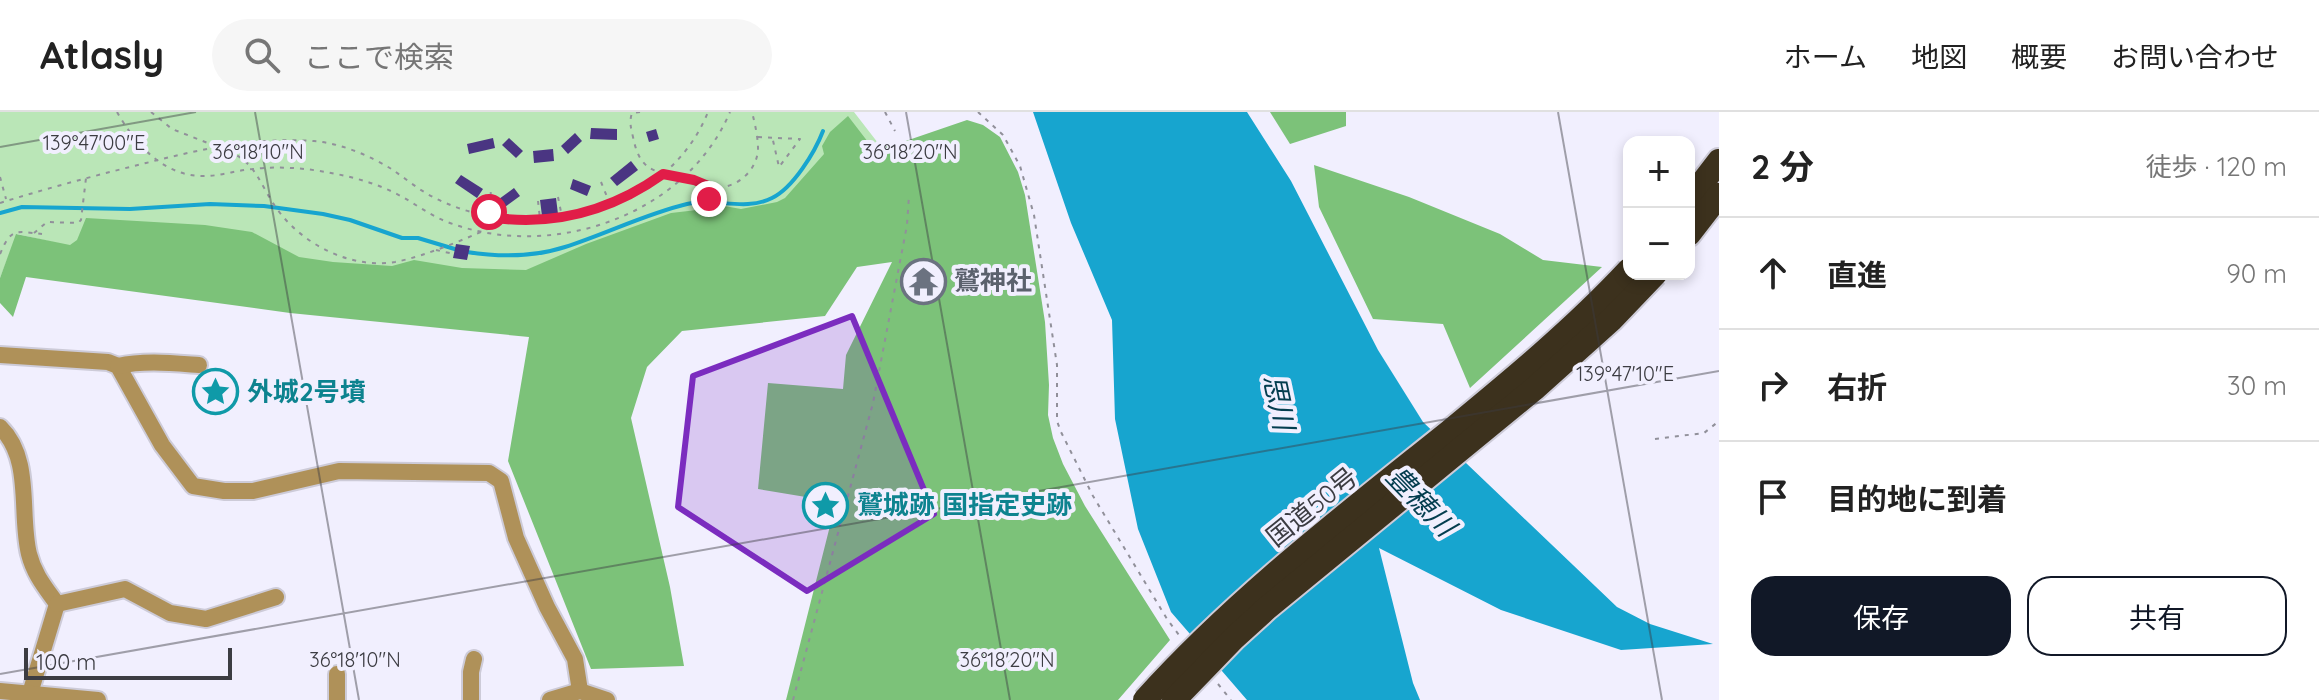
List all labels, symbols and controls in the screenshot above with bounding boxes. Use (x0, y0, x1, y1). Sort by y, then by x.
search box (212, 19, 772, 91)
text: Atlasly (40, 31, 164, 79)
icon: search (240, 33, 284, 77)
text: ここで検索 (304, 38, 454, 76)
text: ホーム (1784, 39, 1867, 74)
text: 地図 (1911, 39, 1967, 74)
text: 概要 (2011, 39, 2067, 74)
text: お問い合わせ (2111, 39, 2279, 74)
text: 139°47'00"E (43, 130, 145, 155)
map controls (1623, 136, 1695, 280)
button: + (1623, 136, 1695, 208)
text: 36°18'10"N (212, 139, 304, 164)
text: 36°18'20"N (862, 139, 958, 164)
text: 2 分 (1751, 145, 1814, 188)
text: 徒歩 · 120 m (2145, 150, 2287, 183)
route end (691, 181, 727, 217)
route start (471, 194, 507, 230)
button: − (1623, 208, 1695, 280)
icon: ahead (1751, 251, 1795, 295)
text: 直進 (1827, 256, 1887, 294)
temple icon: 鷲神社 (899, 257, 947, 305)
text: 90 m (2226, 257, 2287, 290)
place label: 鷲神社 (954, 264, 1032, 297)
text: 139°47'10"E (1576, 361, 1674, 386)
icon: right (1751, 363, 1795, 407)
place icon: 外城2号墳 (192, 368, 240, 416)
text: 右折 (1827, 368, 1887, 406)
text: 30 m (2227, 369, 2287, 402)
water label: 思川 (1257, 371, 1303, 436)
place label: 外城2号墳 (247, 375, 366, 408)
water label: 豊穂川 (1380, 458, 1465, 545)
street label: 国道50号 (1259, 460, 1364, 553)
icon: arrive (1751, 475, 1795, 519)
text: 目的地に到着 (1827, 480, 2007, 518)
place icon: 鷲城跡 国指定史跡 (802, 481, 850, 529)
place label: 鷲城跡 国指定史跡 (857, 488, 1072, 521)
button: 保存 (1751, 576, 2011, 656)
button: 共有 (2027, 576, 2287, 656)
scale bar (24, 644, 232, 680)
text: 36°18'10"N (309, 647, 401, 672)
text: 36°18'20"N (959, 647, 1055, 672)
text: 100 m (36, 648, 96, 676)

